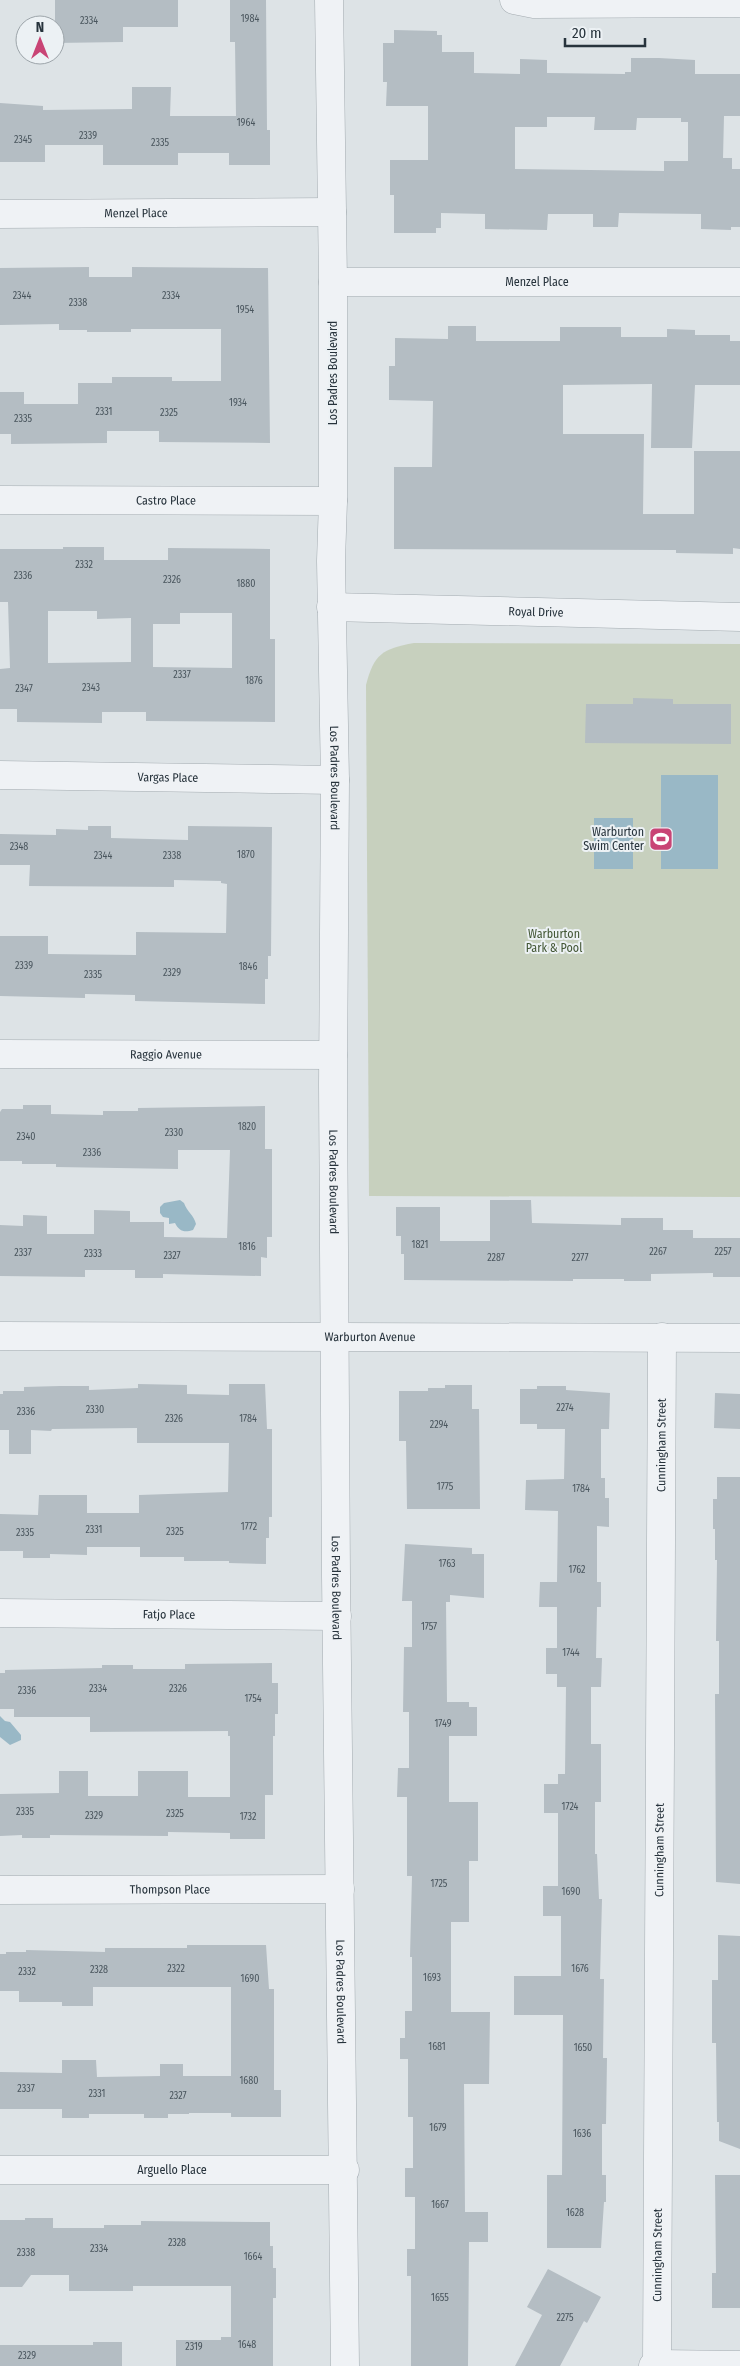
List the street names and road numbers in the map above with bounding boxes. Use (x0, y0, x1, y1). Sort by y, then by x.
street label: Menzel Place (104, 206, 168, 220)
street label: Menzel Place (505, 275, 569, 289)
street label: Los Padres Boulevard (326, 321, 340, 425)
street label: Castro Place (136, 493, 196, 508)
street label: Royal Drive (508, 604, 564, 620)
street label: Los Padres Boulevard (327, 725, 342, 830)
street label: Vargas Place (138, 770, 199, 785)
street label: Raggio Avenue (130, 1047, 202, 1062)
street label: Los Padres Boulevard (326, 1130, 341, 1234)
street label: Warburton Avenue (325, 1330, 416, 1344)
street label: Cunningham Street (654, 1398, 669, 1492)
street label: Los Padres Boulevard (329, 1536, 344, 1640)
street label: Fatjo Place (143, 1607, 195, 1622)
street label: Cunningham Street (652, 1803, 667, 1897)
street label: Thompson Place (130, 1882, 210, 1897)
street label: Los Padres Boulevard (333, 1939, 348, 2044)
street label: Arguello Place (137, 2163, 207, 2177)
street label: Cunningham Street (650, 2208, 665, 2302)

